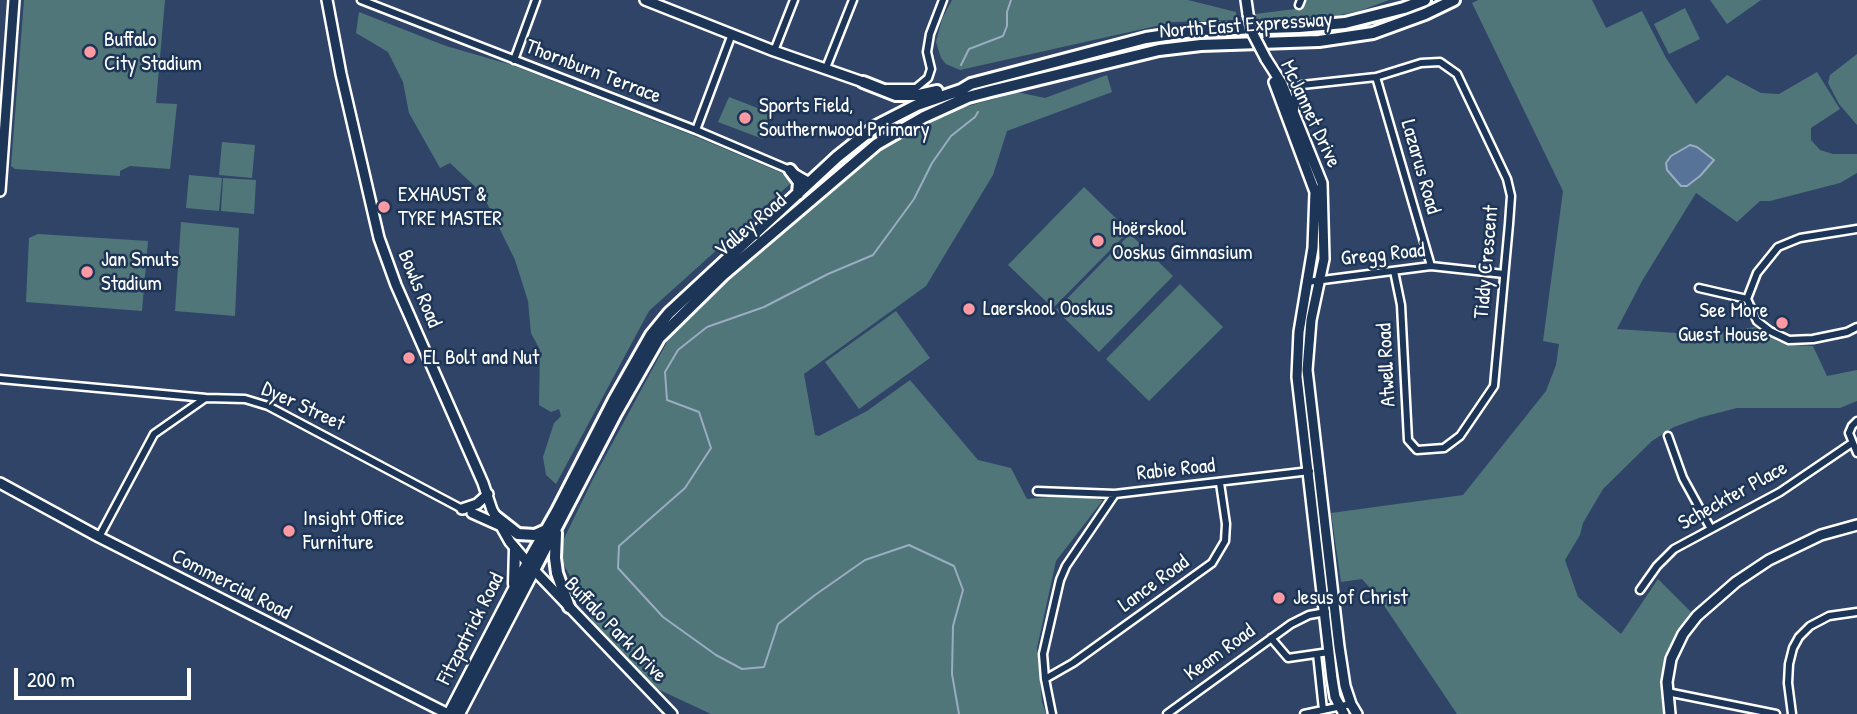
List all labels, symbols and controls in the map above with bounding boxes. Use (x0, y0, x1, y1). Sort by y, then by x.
street label: North East Expressway (1159, 7, 1333, 45)
place label: Buffalo City Stadium (104, 27, 202, 77)
street label: Thornburn Terrace (522, 35, 664, 109)
marker: Buffalo City Stadium (82, 44, 98, 60)
street label: McJannet Drive (1274, 56, 1346, 172)
place label: Sports Field, Southernwood Primary (759, 93, 930, 143)
marker: Sports Field, Southernwood Primary (737, 110, 753, 126)
street label: Lazarus Road (1395, 117, 1445, 217)
place label: EXHAUST & TYRE MASTER (398, 182, 502, 232)
street label: Valley Road (710, 189, 792, 263)
marker: EXHAUST & TYRE MASTER (376, 199, 392, 215)
street label: Tiddy Crescent (1469, 204, 1505, 320)
place label: Hoërskool Ooskus Gimnasium (1112, 216, 1253, 266)
marker: Hoërskool Ooskus Gimnasium (1090, 233, 1106, 249)
street label: Gregg Road (1340, 238, 1426, 272)
street label: Bowls Road (391, 246, 447, 332)
place label: Jan Smuts Stadium (101, 247, 179, 297)
marker: Jan Smuts Stadium (79, 264, 95, 280)
place label: Laerskool Ooskus (983, 296, 1113, 322)
place label: See More Guest House (1678, 298, 1768, 348)
marker: Laerskool Ooskus (961, 301, 977, 317)
marker: See More Guest House (1774, 315, 1790, 331)
street label: Atwell Road (1372, 322, 1402, 408)
place label: EL Bolt and Nut (423, 345, 539, 371)
marker: EL Bolt and Nut (401, 350, 417, 366)
street label: Dyer Street (257, 377, 349, 437)
street label: Rabie Road (1136, 453, 1216, 487)
street label: Scheckter Place (1674, 456, 1792, 536)
place label: Insight Office Furniture (303, 506, 404, 556)
marker: Insight Office Furniture (281, 523, 297, 539)
street label: Commercial Road (167, 544, 295, 626)
street label: Lance Road (1114, 550, 1194, 618)
street label: Fitzpatrick Road (432, 569, 510, 689)
street label: Buffalo Park Drive (558, 572, 672, 688)
place label: Jesus of Christ (1293, 585, 1408, 611)
marker: Jesus of Christ (1271, 590, 1287, 606)
street label: Keam Road (1180, 619, 1260, 687)
scale bar (18, 654, 194, 698)
text: 200 m (27, 665, 75, 694)

